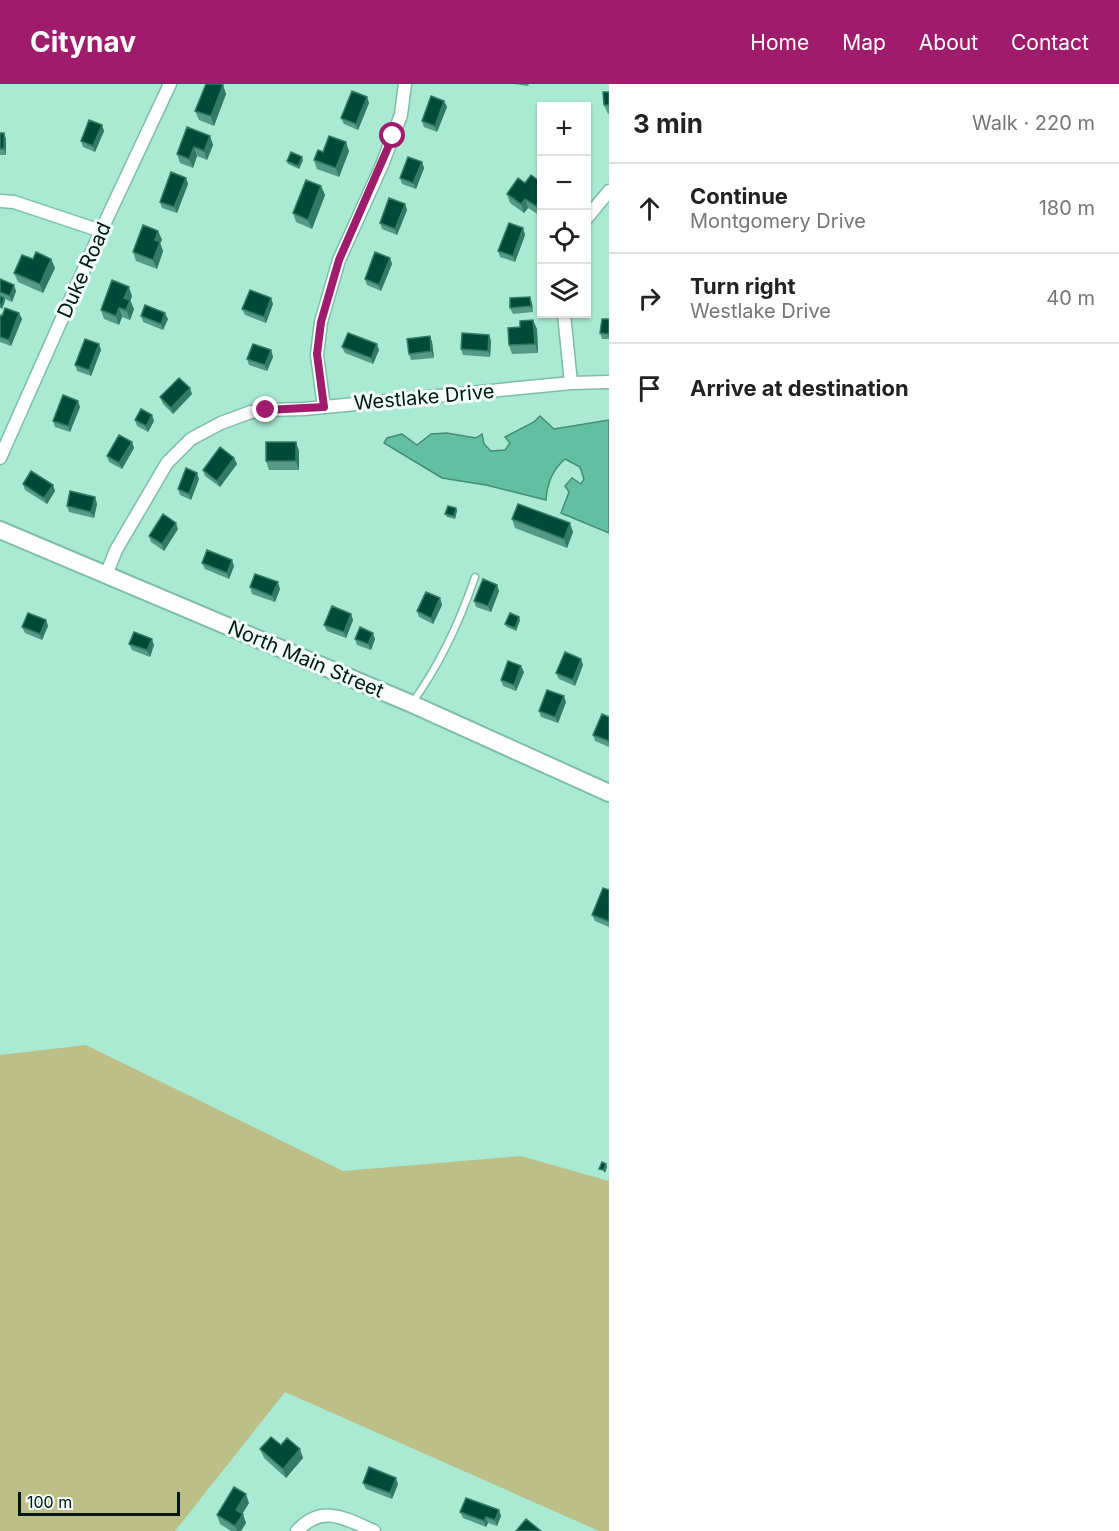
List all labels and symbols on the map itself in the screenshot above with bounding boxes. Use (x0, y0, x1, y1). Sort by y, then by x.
route start (379, 122, 405, 148)
street label: Duke Road (52, 218, 116, 322)
street label: Westlake Drive (353, 379, 495, 415)
route end (252, 396, 278, 422)
street label: North Main Street (224, 615, 388, 703)
scale bar (18, 1489, 180, 1516)

